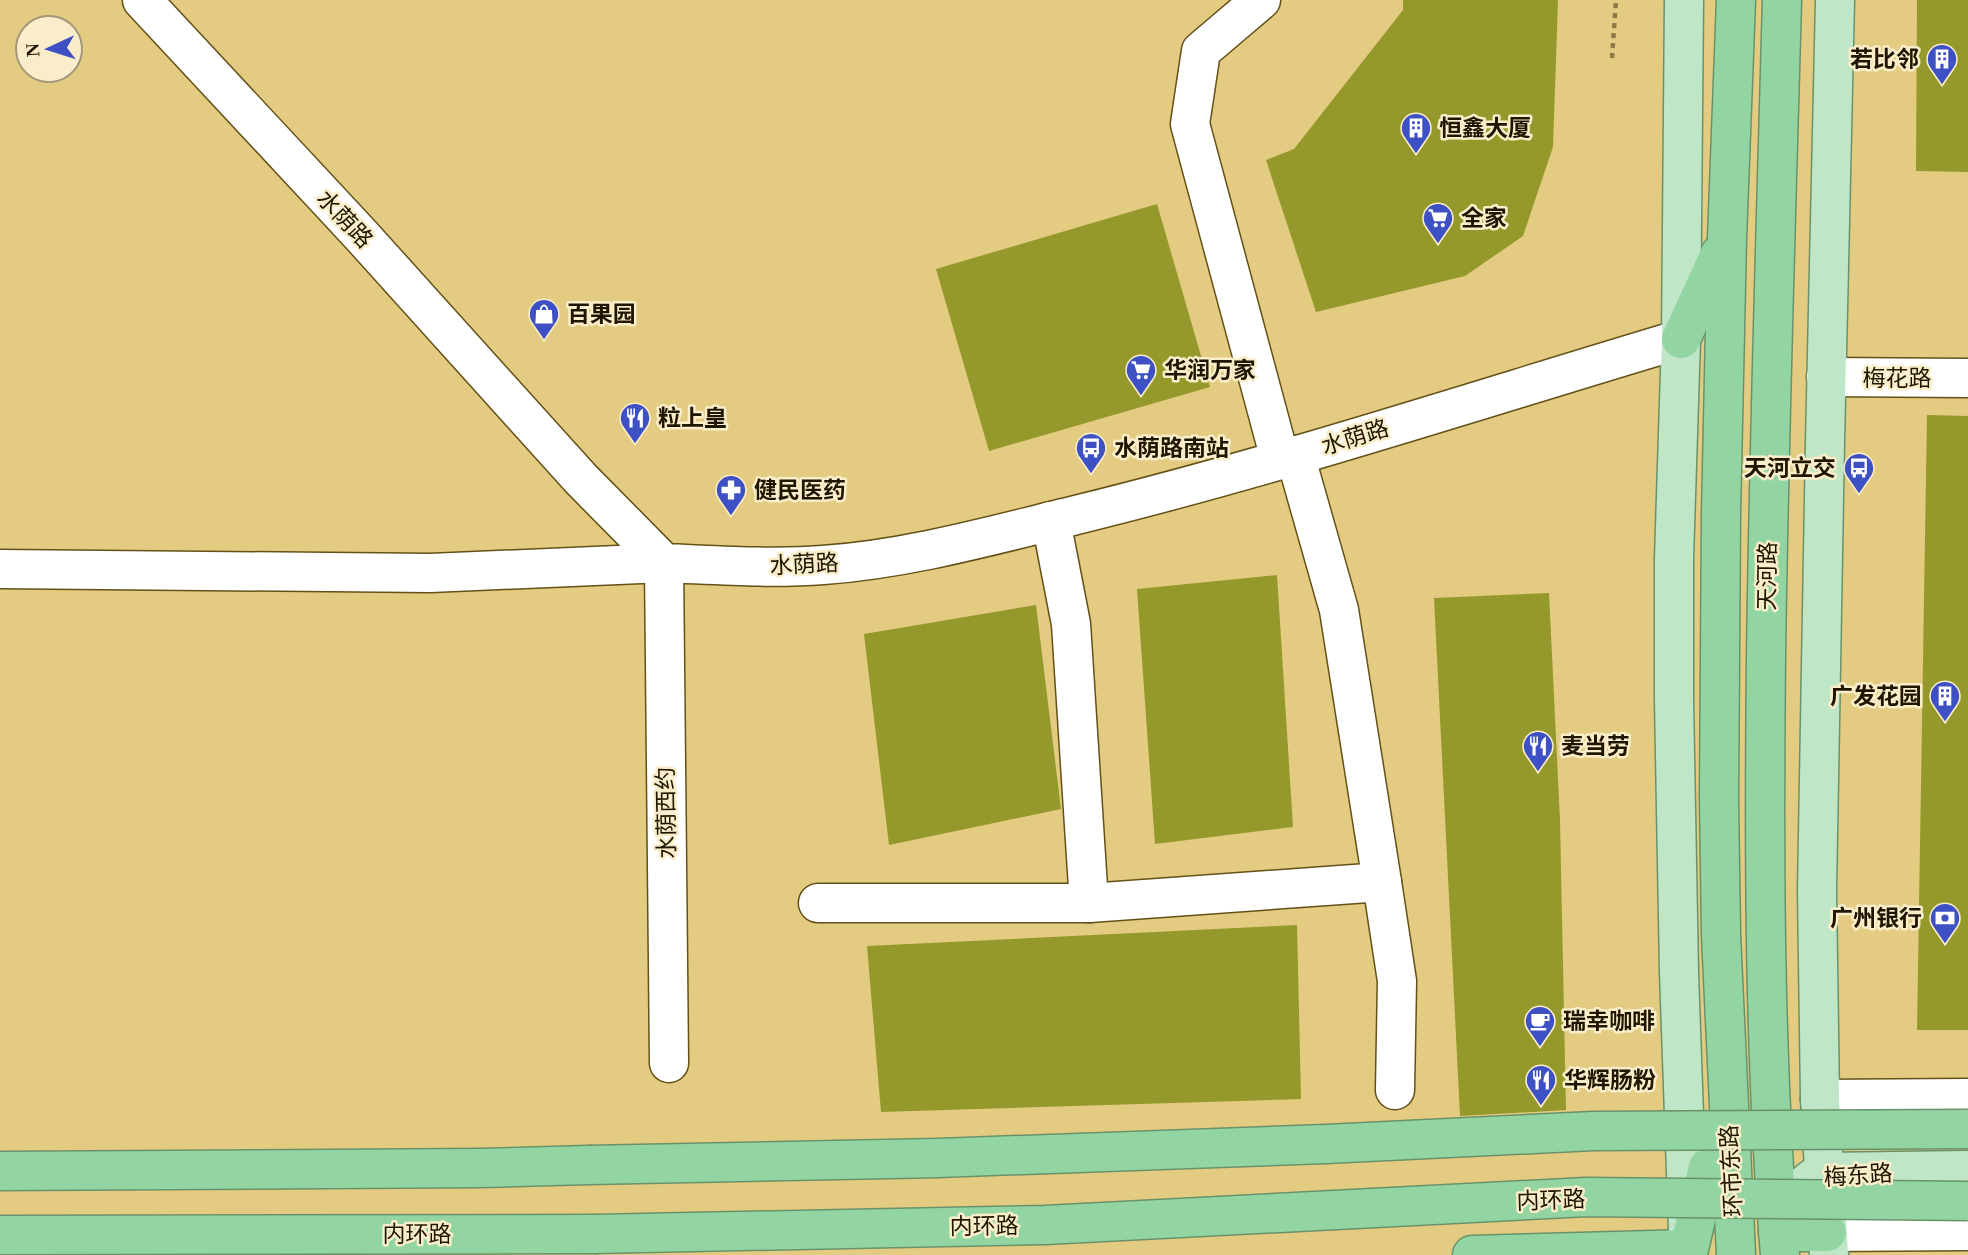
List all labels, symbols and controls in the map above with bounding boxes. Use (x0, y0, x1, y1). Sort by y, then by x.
north arrow (14, 14, 84, 84)
text: N (22, 42, 43, 58)
building icon: 若比邻 (1925, 42, 1959, 86)
place label: 若比邻 (1850, 47, 1919, 72)
building icon: 恒鑫大厦 (1399, 111, 1433, 155)
place label: 恒鑫大厦 (1439, 116, 1531, 141)
street label: 水荫路 (312, 186, 377, 253)
supermarket icon: 全家 (1421, 201, 1455, 245)
place label: 全家 (1461, 206, 1507, 231)
shop icon: 百果园 (527, 297, 561, 341)
place label: 百果园 (567, 302, 636, 327)
supermarket icon: 华润万家 (1124, 353, 1158, 397)
place label: 华润万家 (1164, 358, 1256, 383)
street label: 梅花路 (1863, 366, 1932, 391)
restaurant icon: 粒上皇 (618, 401, 652, 445)
place label: 粒上皇 (658, 406, 727, 431)
street label: 水荫路 (1318, 415, 1392, 460)
bus stop icon: 水荫路南站 (1074, 431, 1108, 475)
place label: 水荫路南站 (1114, 436, 1229, 461)
bus stop icon: 天河立交 (1842, 451, 1876, 495)
place label: 天河立交 (1744, 455, 1836, 481)
pharmacy icon: 健民医药 (714, 473, 748, 517)
place label: 健民医药 (754, 478, 846, 503)
street label: 天河路 (1754, 541, 1781, 611)
street label: 水荫路 (769, 550, 839, 579)
building icon: 广发花园 (1928, 679, 1962, 723)
place label: 广发花园 (1830, 684, 1922, 709)
restaurant icon: 麦当劳 (1521, 729, 1555, 773)
place label: 麦当劳 (1561, 734, 1630, 759)
street label: 水荫西约 (653, 767, 680, 859)
bank icon: 广州银行 (1928, 901, 1962, 945)
place label: 广州银行 (1830, 906, 1922, 931)
cafe icon: 瑞幸咖啡 (1523, 1004, 1557, 1048)
place label: 瑞幸咖啡 (1563, 1009, 1655, 1034)
restaurant icon: 华辉肠粉 (1524, 1063, 1558, 1107)
place label: 华辉肠粉 (1564, 1068, 1656, 1093)
street label: 环市东路 (1717, 1124, 1746, 1218)
street label: 梅东路 (1823, 1161, 1893, 1190)
street label: 内环路 (1516, 1187, 1586, 1214)
street label: 内环路 (949, 1213, 1019, 1240)
street label: 内环路 (383, 1222, 452, 1247)

